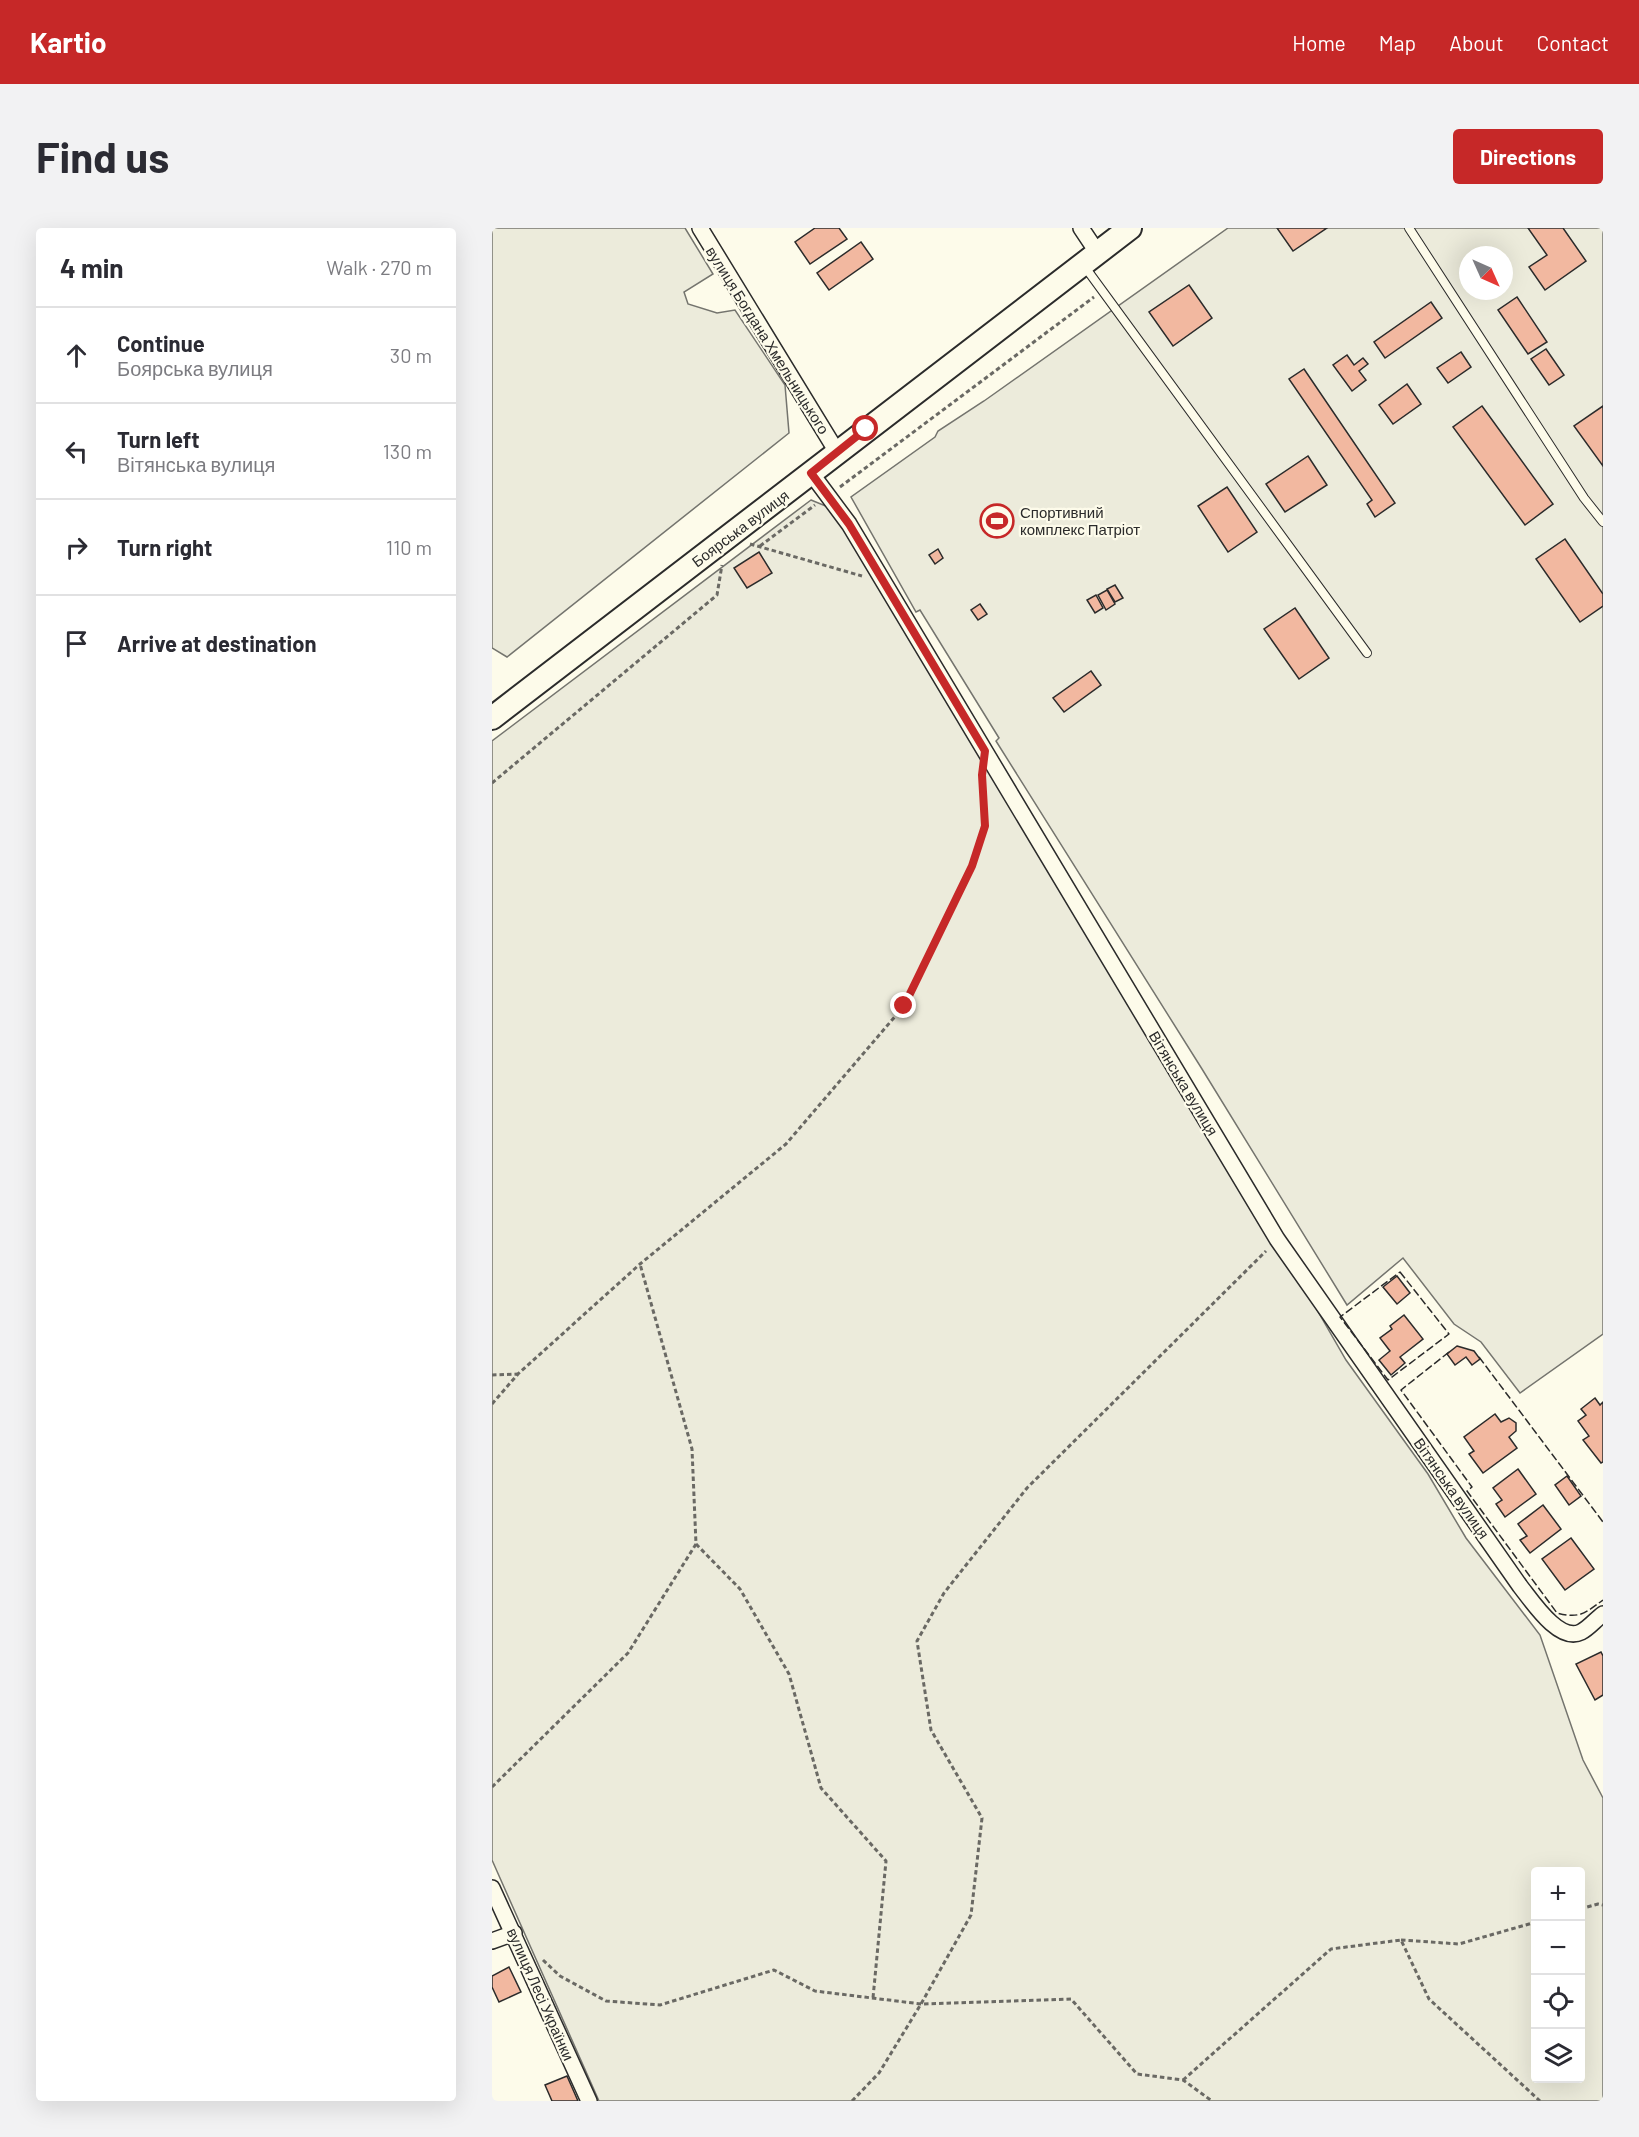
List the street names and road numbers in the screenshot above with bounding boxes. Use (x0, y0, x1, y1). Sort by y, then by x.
street label: вулиця Богдана Хмельницького (703, 243, 833, 437)
street label: Боярська вулиця (688, 486, 792, 570)
street label: Вітянська вулиця (1146, 1027, 1222, 1139)
street label: Вітянська вулиця (1411, 1434, 1493, 1542)
street label: вулиця Лесі Українки (504, 1925, 578, 2063)

